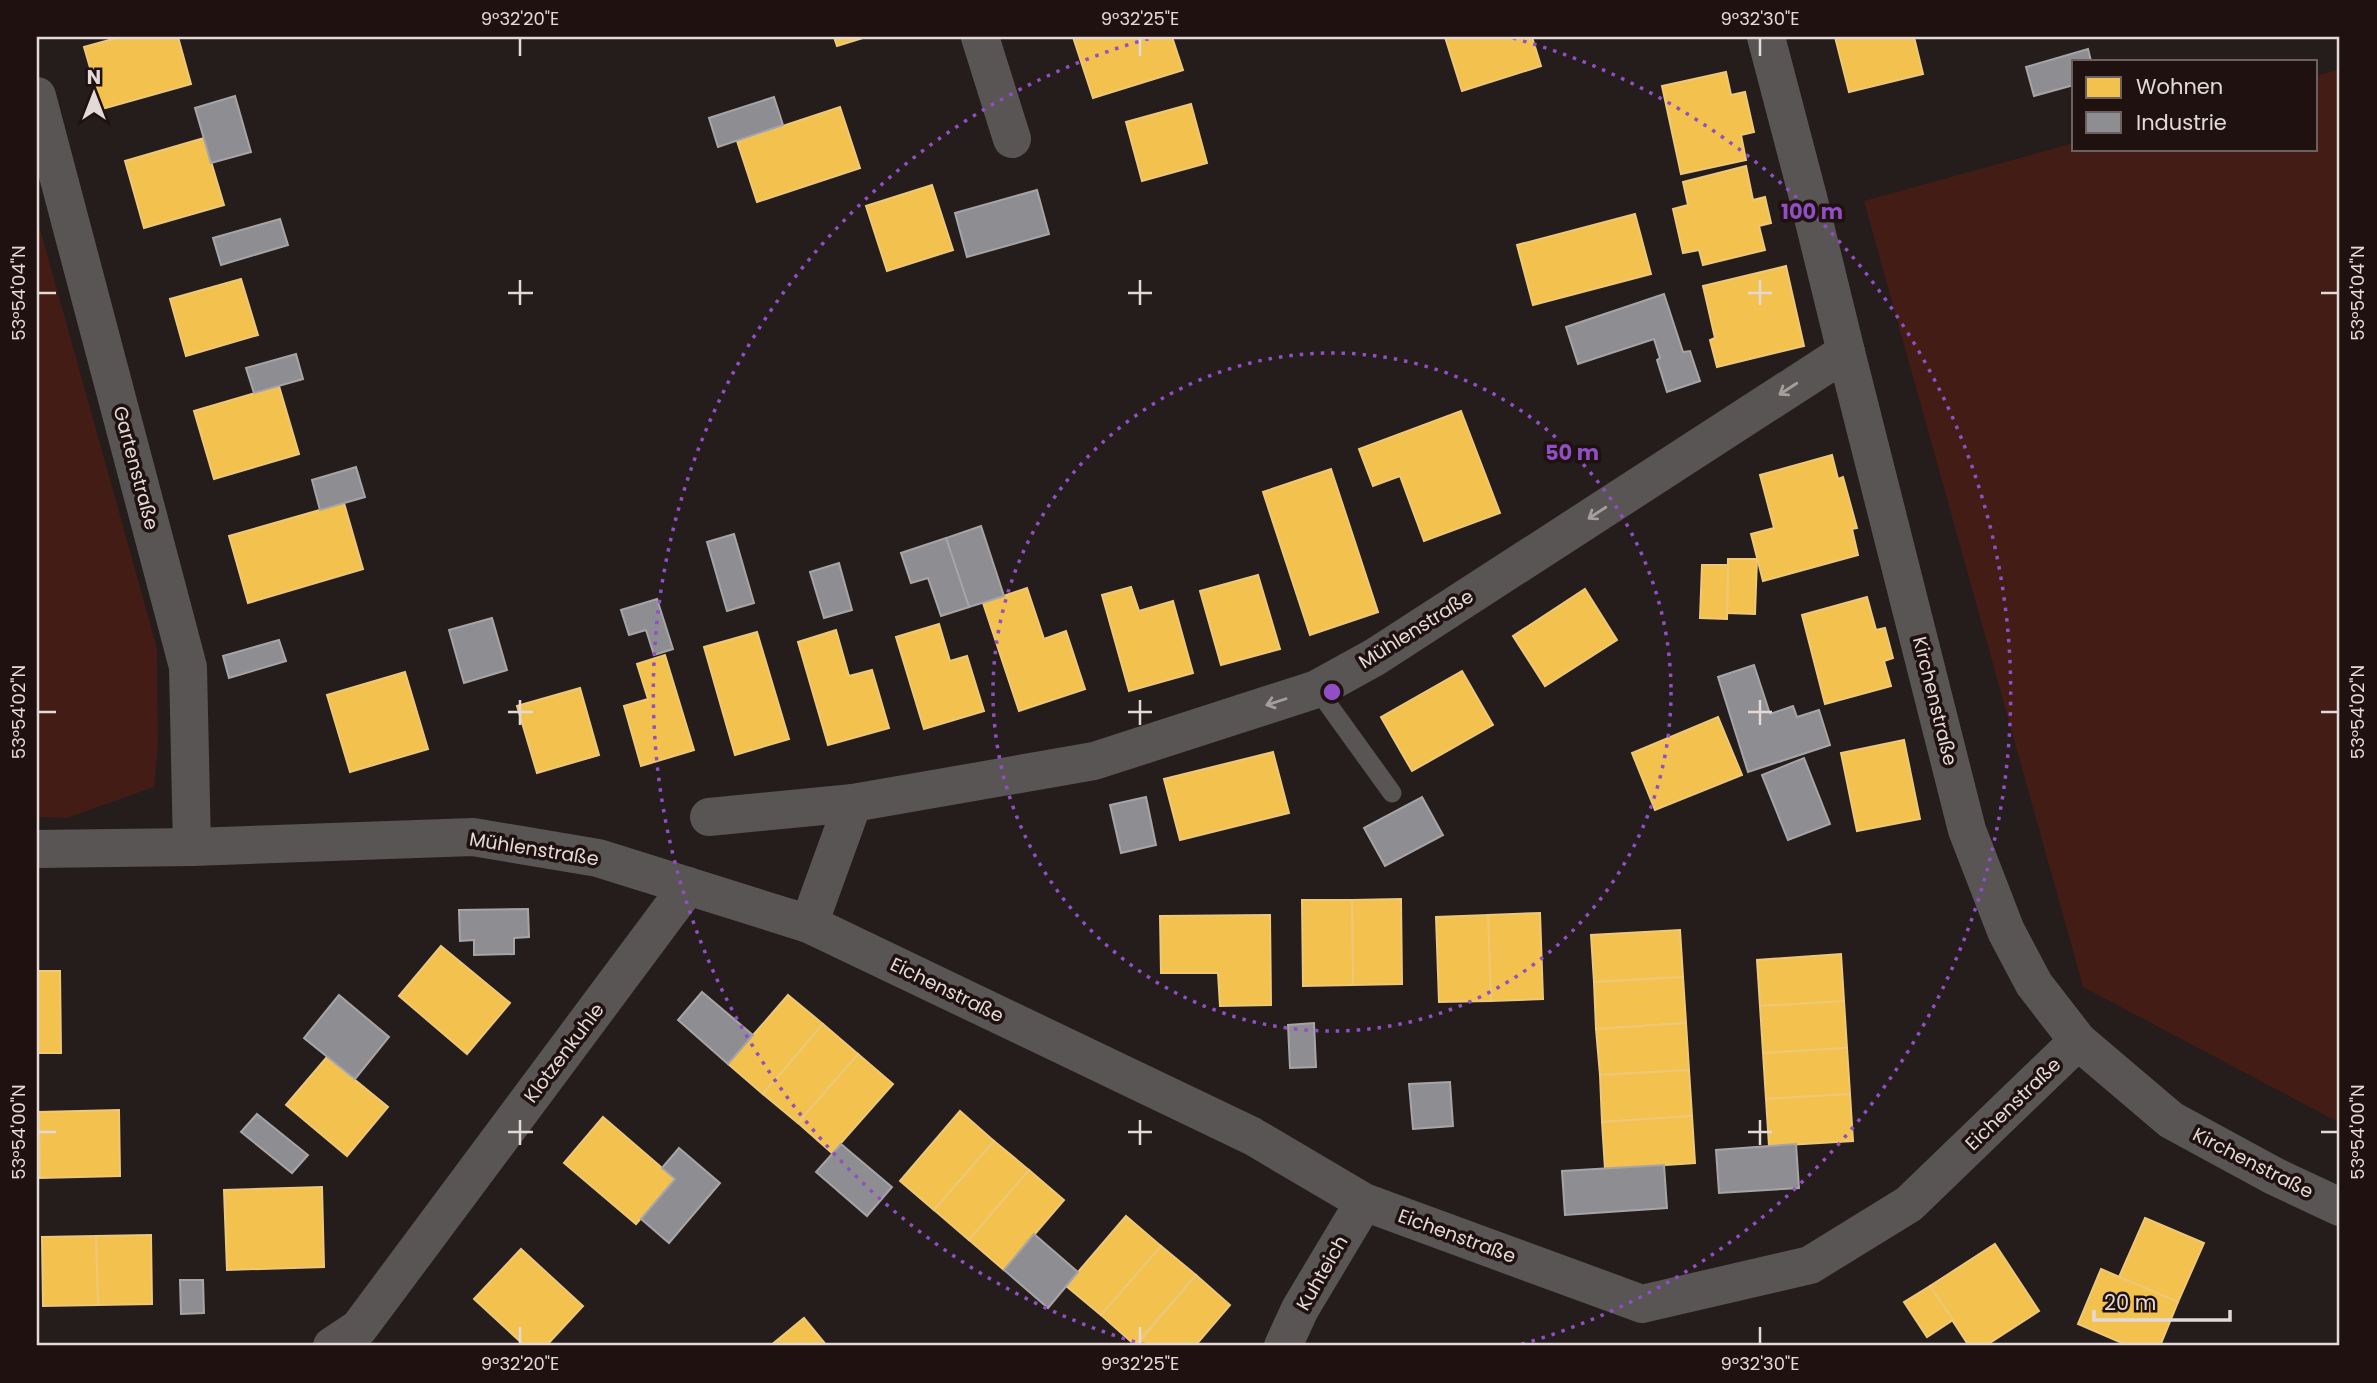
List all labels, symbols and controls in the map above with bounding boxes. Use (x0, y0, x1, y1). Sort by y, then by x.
text: 9°32'20"E (481, 6, 559, 31)
text: 9°32'25"E (1101, 6, 1179, 31)
text: 9°32'30"E (1721, 6, 1799, 31)
north arrow (60, 60, 130, 130)
legend (2072, 60, 2318, 150)
text: N (87, 64, 101, 91)
text: Wohnen (2136, 72, 2223, 101)
text: Industrie (2136, 108, 2227, 137)
text: 100 m (1781, 197, 1843, 226)
text: 53°54'04"N (6, 245, 31, 341)
text: 53°54'04"N (2345, 245, 2370, 341)
one-way arrow (1779, 382, 1799, 396)
street label: Gartenstraße (107, 403, 165, 533)
text: 50 m (1545, 438, 1599, 467)
one-way arrow (1588, 506, 1608, 520)
street label: Mühlenstraße (1353, 583, 1479, 675)
street label: Kirchenstraße (1906, 634, 1964, 768)
text: 53°54'02"N (6, 665, 31, 759)
text: 53°54'02"N (2345, 665, 2370, 759)
centre of rings (1320, 680, 1344, 704)
one-way arrow (1265, 697, 1287, 709)
street label: Mühlenstraße (467, 825, 601, 873)
street label: Eichenstraße (886, 951, 1008, 1029)
street label: Klotzenkuhle (518, 998, 610, 1108)
street label: Eichenstraße (1959, 1051, 2067, 1157)
text: 53°54'00"N (6, 1084, 31, 1180)
text: 53°54'00"N (2345, 1084, 2370, 1180)
street label: Kirchenstraße (2188, 1121, 2318, 1205)
street label: Eichenstraße (1394, 1202, 1520, 1270)
street label: Kuhteich (1290, 1230, 1354, 1316)
scale bar (2094, 1278, 2230, 1322)
text: 20 m (2104, 1288, 2157, 1317)
text: 9°32'20"E (481, 1351, 559, 1376)
text: 9°32'25"E (1101, 1351, 1179, 1376)
text: 9°32'30"E (1721, 1351, 1799, 1376)

